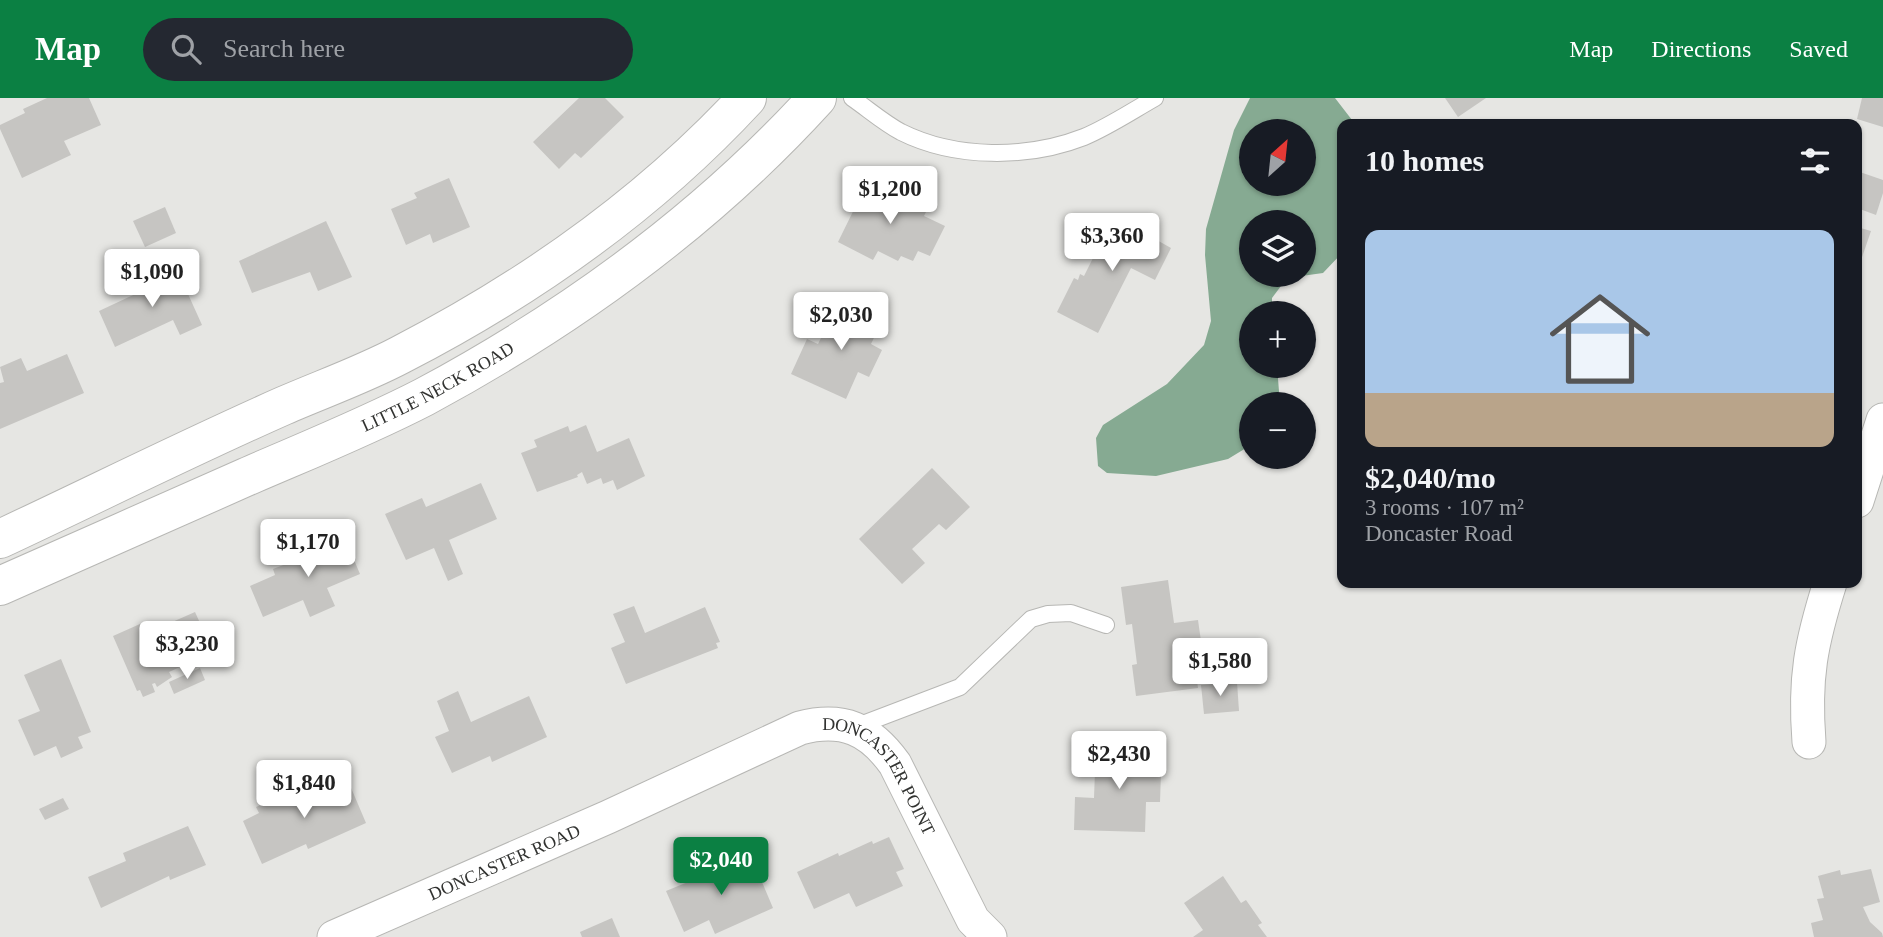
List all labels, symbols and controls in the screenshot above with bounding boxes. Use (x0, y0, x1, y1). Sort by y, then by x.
search box (143, 18, 633, 81)
icon: search (167, 30, 205, 68)
text: Map (35, 31, 101, 67)
text: Search here (223, 34, 345, 63)
text: Map (1569, 36, 1613, 62)
text: Directions (1651, 36, 1751, 62)
text: Saved (1789, 36, 1848, 62)
north arrow (1239, 119, 1316, 196)
map controls (1239, 119, 1316, 469)
icon: filters (1796, 142, 1834, 180)
text: 10 homes (1365, 144, 1484, 177)
pin: $1,200 (833, 166, 947, 226)
text: $1,200 (858, 176, 922, 201)
button: layers (1239, 210, 1316, 287)
pin: $3,360 (1055, 214, 1169, 273)
text: $3,360 (1080, 223, 1144, 248)
pin: $1,090 (95, 250, 209, 309)
text: $1,090 (120, 259, 184, 284)
icon: home (1537, 276, 1663, 402)
pin: $2,030 (784, 292, 898, 352)
button: + (1239, 301, 1316, 378)
text: $2,030 (809, 302, 873, 327)
street label: LITTLE NECK ROAD (358, 338, 517, 436)
button: − (1239, 392, 1316, 469)
text: $2,040/mo (1365, 461, 1496, 494)
text: 3 rooms · 107 m² (1365, 495, 1524, 520)
pin: $1,170 (251, 519, 365, 579)
text: Doncaster Road (1365, 521, 1513, 546)
text: $1,170 (276, 529, 340, 554)
pin: $3,230 (130, 622, 244, 681)
text: $3,230 (155, 631, 219, 656)
pin: $1,580 (1163, 638, 1277, 698)
text: $1,580 (1188, 648, 1252, 673)
street label: DONCASTER POINT (822, 714, 939, 839)
pin: $2,430 (1062, 732, 1176, 791)
text: $2,430 (1087, 741, 1151, 766)
pin: $1,840 (247, 760, 361, 820)
text: $1,840 (272, 770, 336, 795)
street label: DONCASTER ROAD (425, 820, 583, 904)
pin: $2,040 (664, 838, 778, 897)
text: $2,040 (689, 847, 753, 872)

